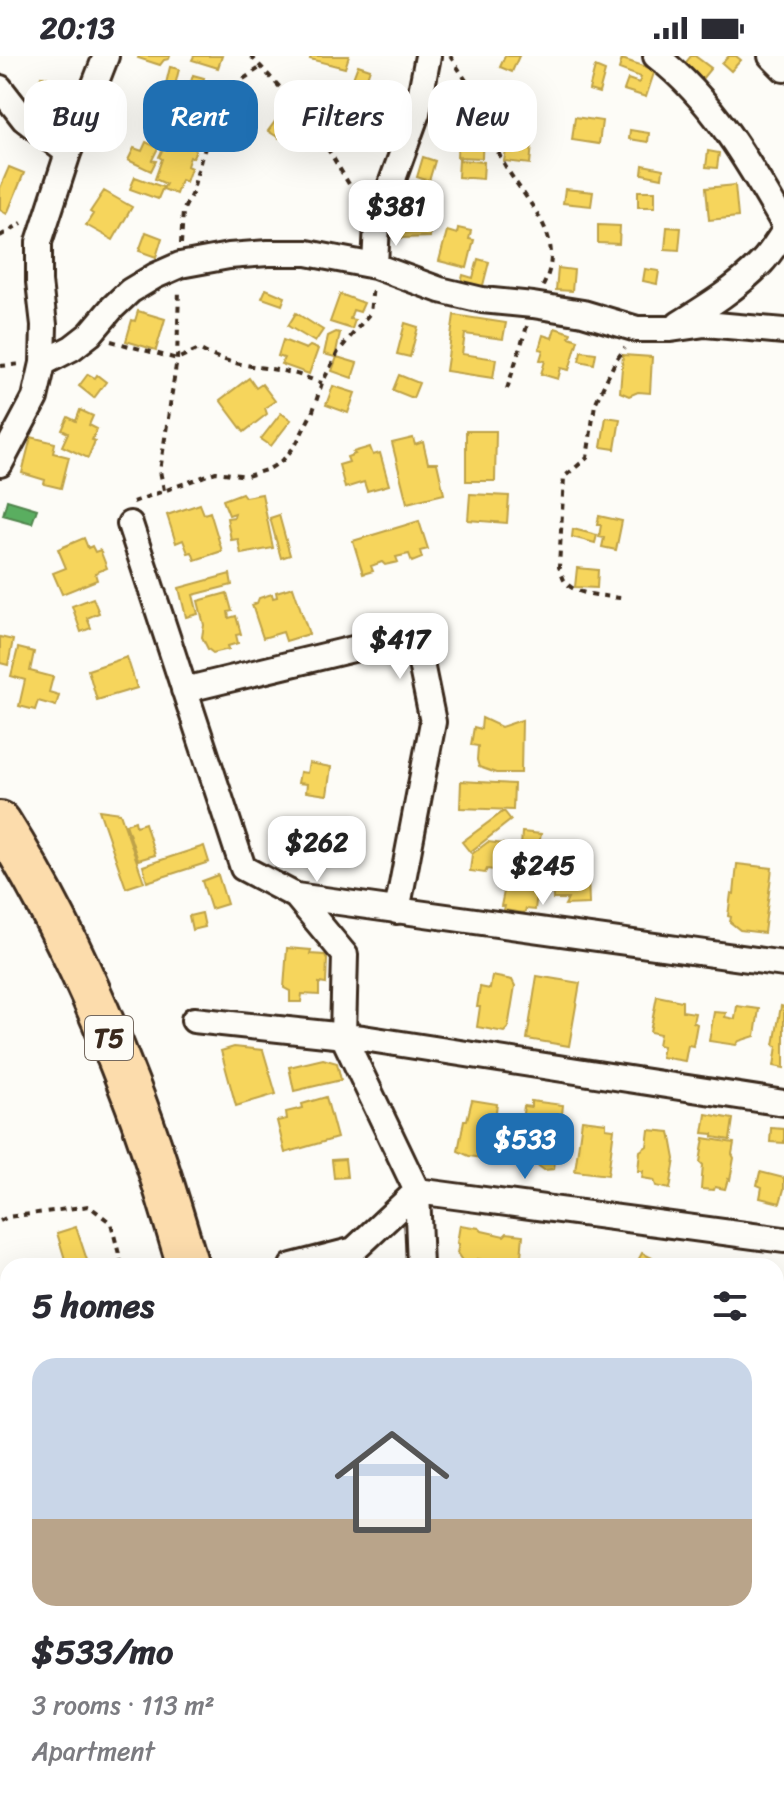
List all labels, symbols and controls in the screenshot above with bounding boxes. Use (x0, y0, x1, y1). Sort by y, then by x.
text: 20:13 (40, 1, 115, 55)
chip: Buy (24, 80, 127, 152)
chip: Rent (143, 80, 258, 152)
chip: Filters (274, 80, 412, 152)
chip: New (428, 80, 537, 152)
pin: $381 (349, 180, 443, 248)
text: $381 (367, 183, 425, 229)
pin: $417 (353, 613, 447, 681)
text: $417 (370, 616, 430, 662)
pin: $262 (270, 816, 364, 884)
text: $262 (286, 819, 348, 865)
pin: $245 (496, 839, 590, 907)
text: $245 (511, 842, 575, 888)
road number: T5 (85, 1016, 133, 1060)
pin: $533 (478, 1113, 572, 1181)
text: $533 (494, 1116, 556, 1162)
text: 5 homes (32, 1276, 154, 1336)
icon: filters (708, 1284, 752, 1328)
icon: home (320, 1410, 464, 1554)
text: $533/mo (32, 1622, 173, 1682)
text: 3 rooms · 113 m² (32, 1682, 215, 1728)
text: Apartment (32, 1728, 155, 1774)

